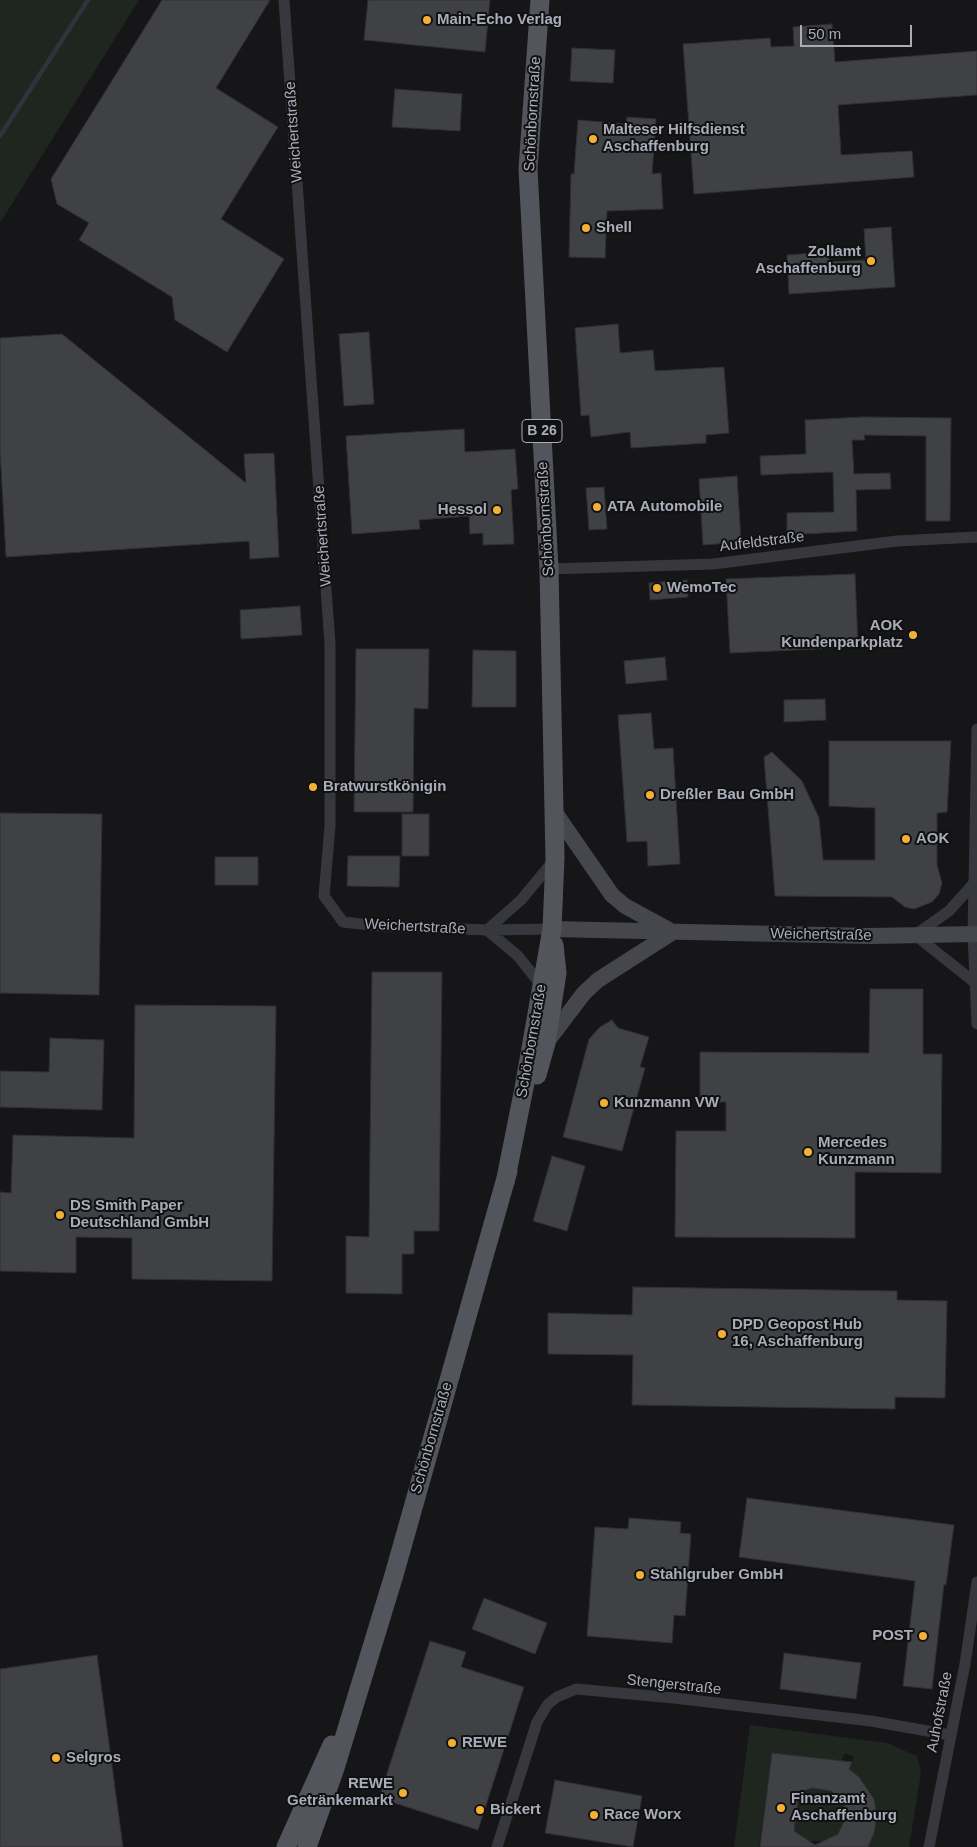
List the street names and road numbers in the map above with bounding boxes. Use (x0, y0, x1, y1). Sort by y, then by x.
street label: Schönbornstraße (521, 56, 545, 172)
street label: Weichertstraße (281, 81, 307, 183)
road number: B 26 (522, 420, 562, 442)
street label: Schönbornstraße (534, 461, 558, 577)
street label: Weichertstraße (310, 485, 336, 587)
street label: Aufeldstraße (719, 528, 805, 556)
street label: Weichertstraße (364, 915, 466, 939)
street label: Weichertstraße (770, 925, 872, 945)
street label: Schönbornstraße (513, 983, 551, 1099)
street label: Schönbornstraße (407, 1380, 457, 1496)
street label: Auhofstraße (923, 1670, 957, 1754)
street label: Stengerstraße (626, 1671, 722, 1699)

